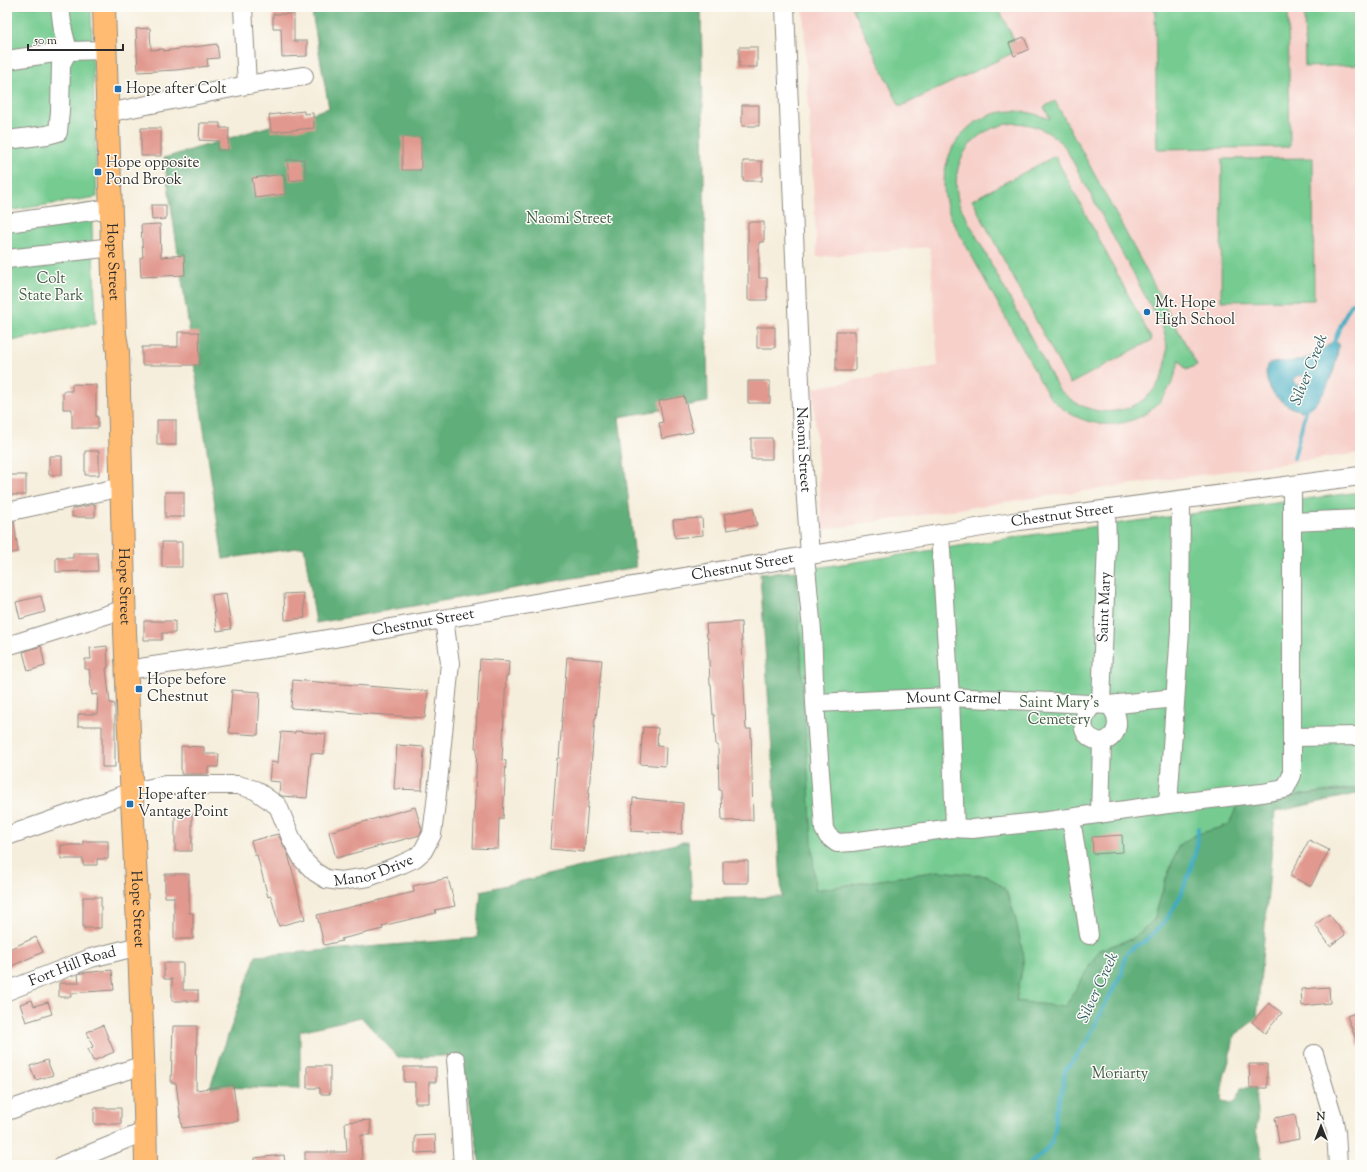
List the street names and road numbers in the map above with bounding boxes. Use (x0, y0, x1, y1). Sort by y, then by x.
street label: Hope Street (101, 223, 124, 301)
street label: Naomi Street (790, 407, 816, 493)
street label: Chestnut Street (1009, 498, 1115, 533)
street label: Hope Street (112, 548, 135, 625)
street label: Chestnut Street (690, 548, 795, 586)
street label: Saint Mary (1093, 571, 1116, 643)
street label: Chestnut Street (370, 603, 476, 642)
street label: Mount Carmel (906, 686, 1002, 710)
street label: Manor Drive (333, 850, 417, 892)
street label: Hope Street (125, 870, 150, 948)
street label: Fort Hill Road (26, 941, 119, 992)

